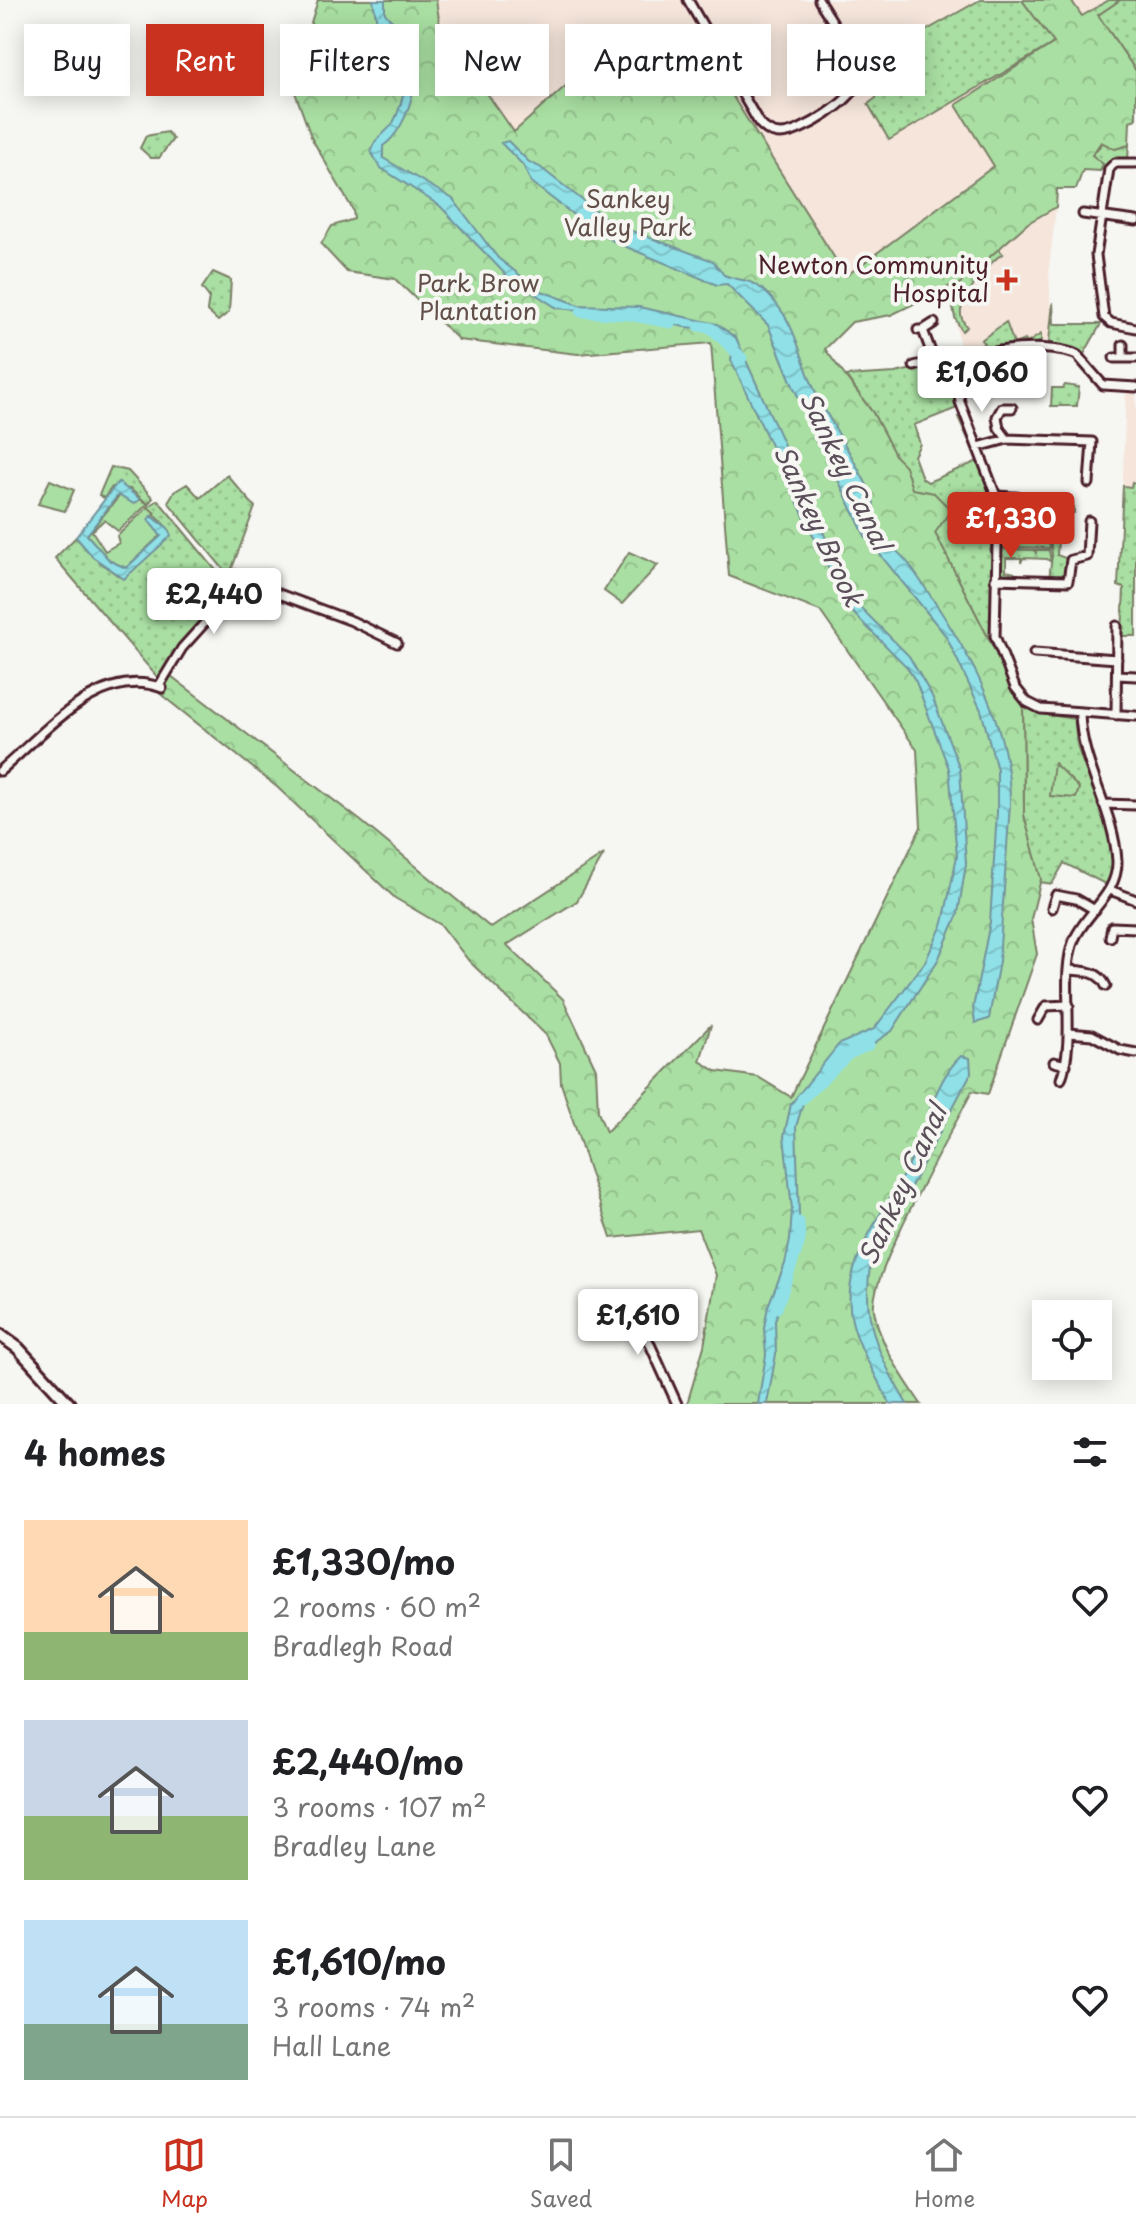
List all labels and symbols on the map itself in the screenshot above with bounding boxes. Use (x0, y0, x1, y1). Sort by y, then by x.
park label: Sankey Valley Park (564, 180, 692, 244)
place label: Newton Community Hospital (757, 246, 989, 310)
park label: Park Brow Plantation (417, 264, 539, 328)
marker: Newton Community Hospital (996, 269, 1018, 291)
pin: £1,060 (917, 346, 1047, 414)
water label: Sankey Canal (791, 384, 903, 560)
water label: Sankey Brook (765, 438, 874, 614)
pin: £1,330 (946, 492, 1076, 560)
pin: £2,440 (149, 568, 279, 636)
water label: Sankey Canal (847, 1094, 957, 1271)
pin: £1,610 (573, 1289, 703, 1357)

